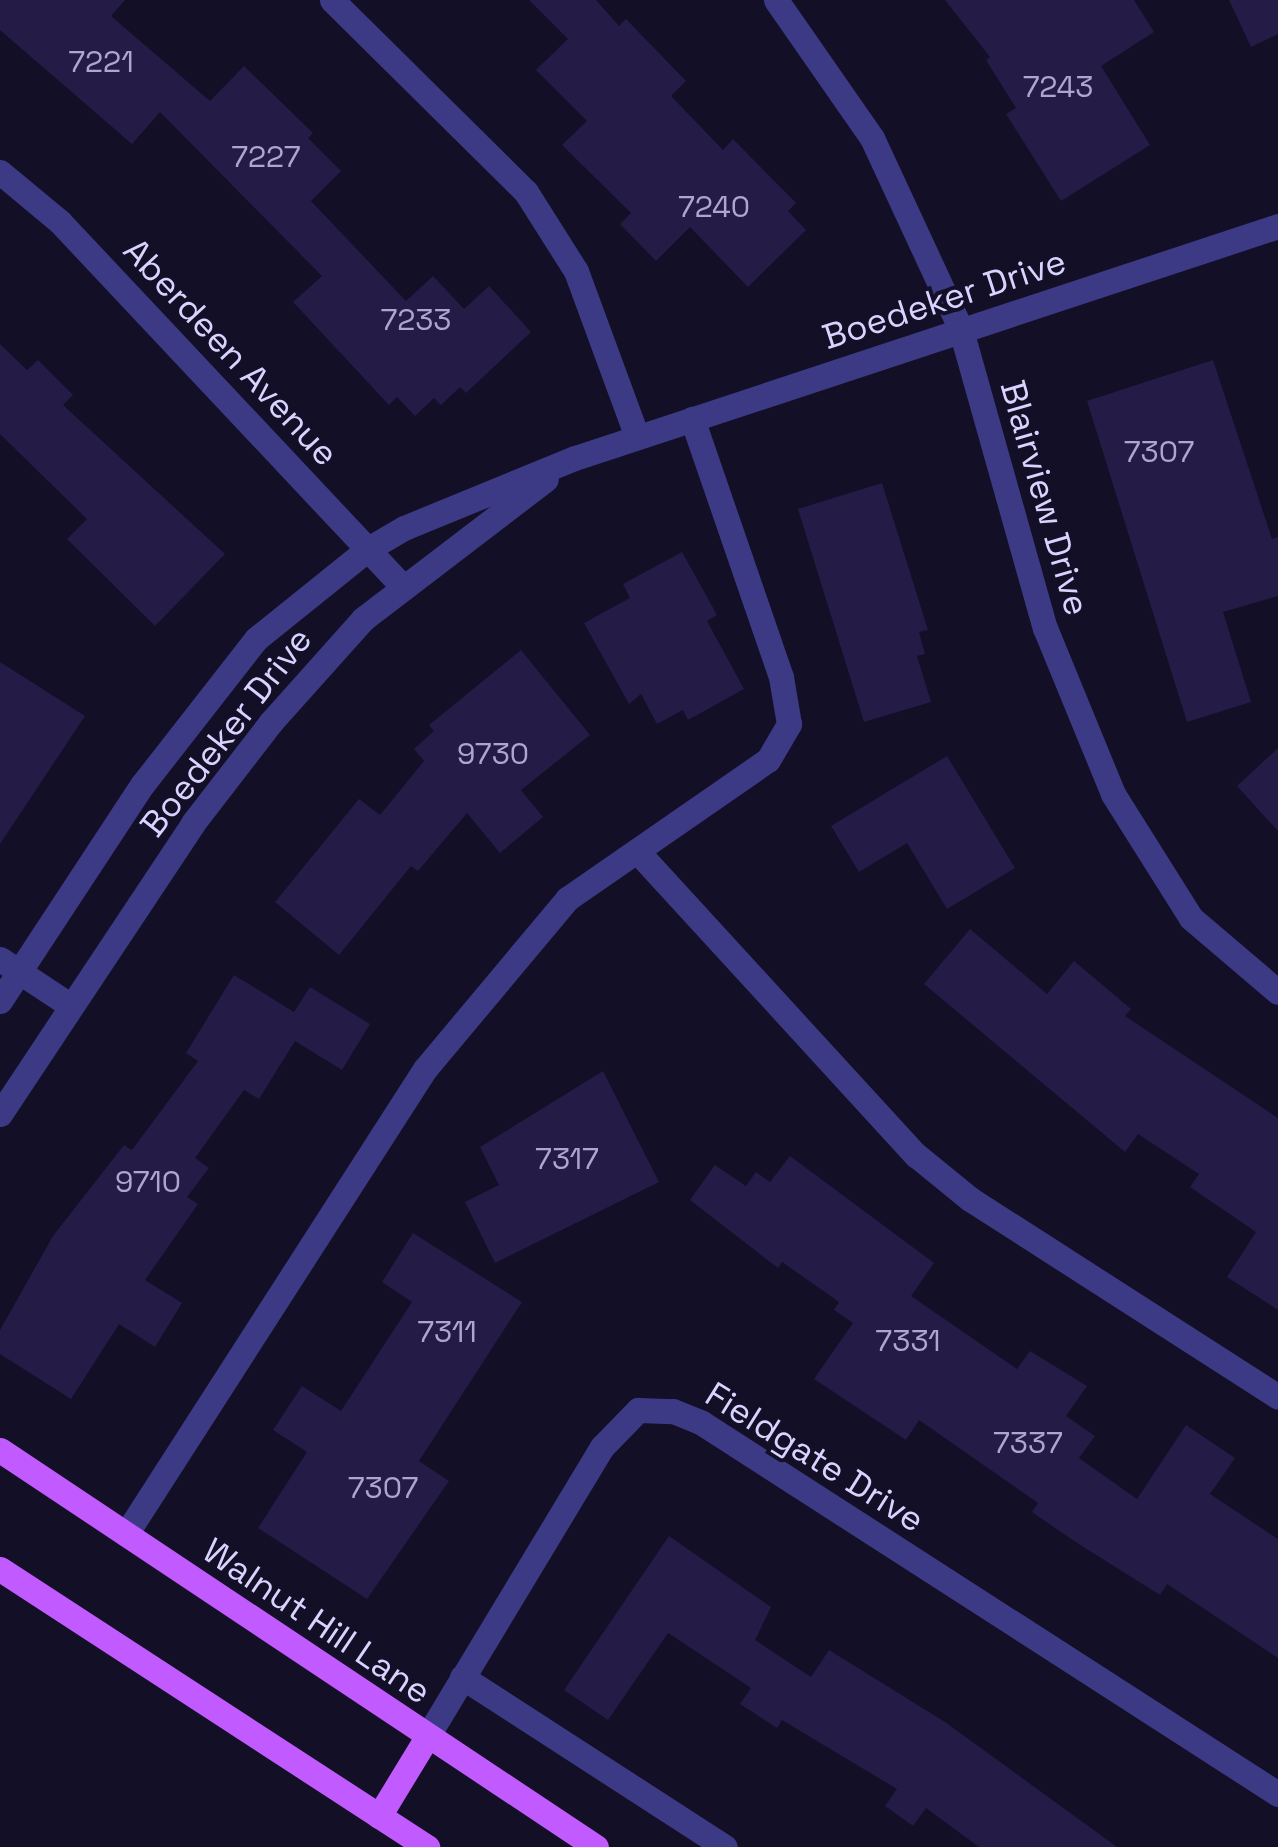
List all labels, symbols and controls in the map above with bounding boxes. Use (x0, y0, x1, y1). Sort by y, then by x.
house number: 7221 (68, 44, 134, 80)
house number: 7243 (1023, 69, 1093, 105)
house number: 7227 (231, 139, 301, 175)
house number: 7240 (678, 189, 750, 225)
street label: Aberdeen Avenue (115, 229, 347, 475)
street label: Boedeker Drive (817, 240, 1071, 358)
house number: 7233 (381, 302, 451, 338)
street label: Blairview Drive (991, 376, 1099, 620)
house number: 7307 (1124, 434, 1194, 470)
street label: Boedeker Drive (131, 619, 321, 845)
house number: 9730 (457, 736, 529, 772)
house number: 7317 (535, 1141, 599, 1177)
house number: 9710 (115, 1164, 181, 1200)
house number: 7311 (417, 1314, 477, 1350)
house number: 7331 (875, 1323, 941, 1359)
street label: Fieldgate Drive (698, 1373, 932, 1541)
house number: 7337 (993, 1425, 1063, 1461)
house number: 7307 (348, 1470, 418, 1506)
street label: Walnut Hill Lane (195, 1529, 439, 1713)

